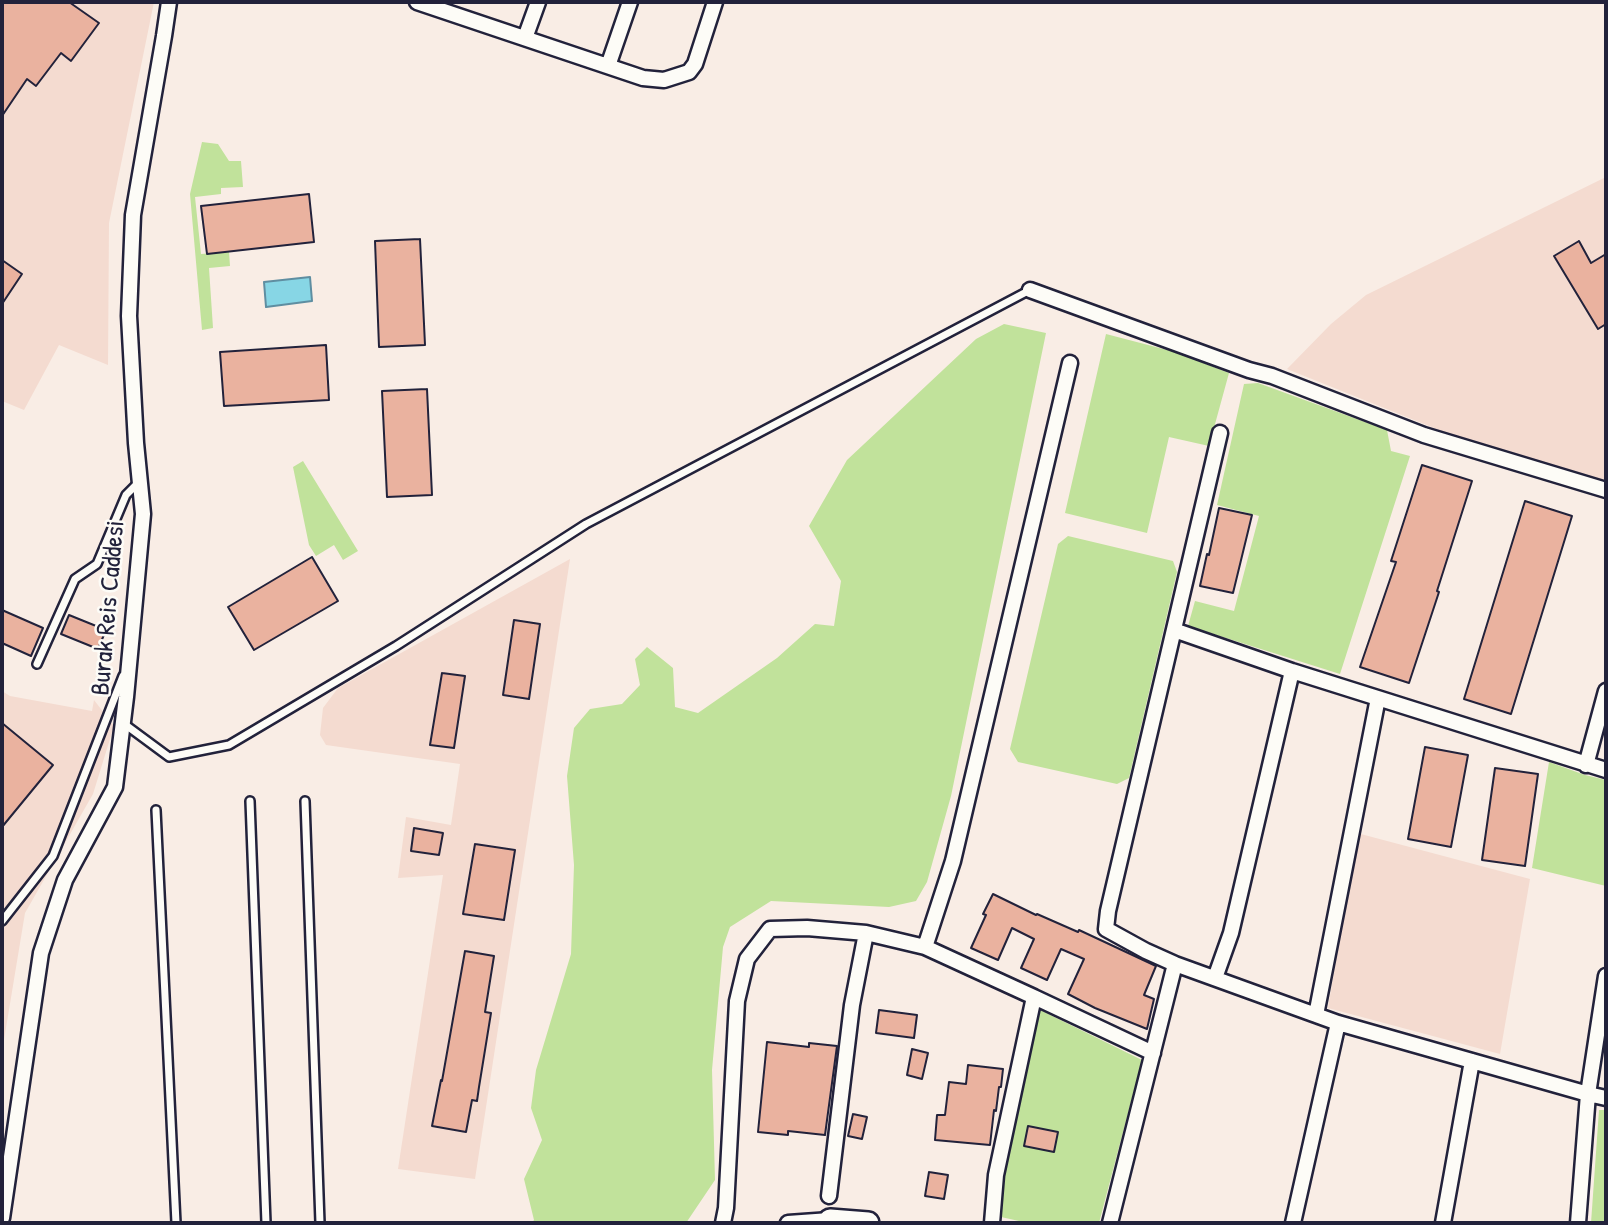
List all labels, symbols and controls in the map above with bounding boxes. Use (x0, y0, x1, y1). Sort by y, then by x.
street label: Burak Reis Caddesi (86, 519, 132, 697)

